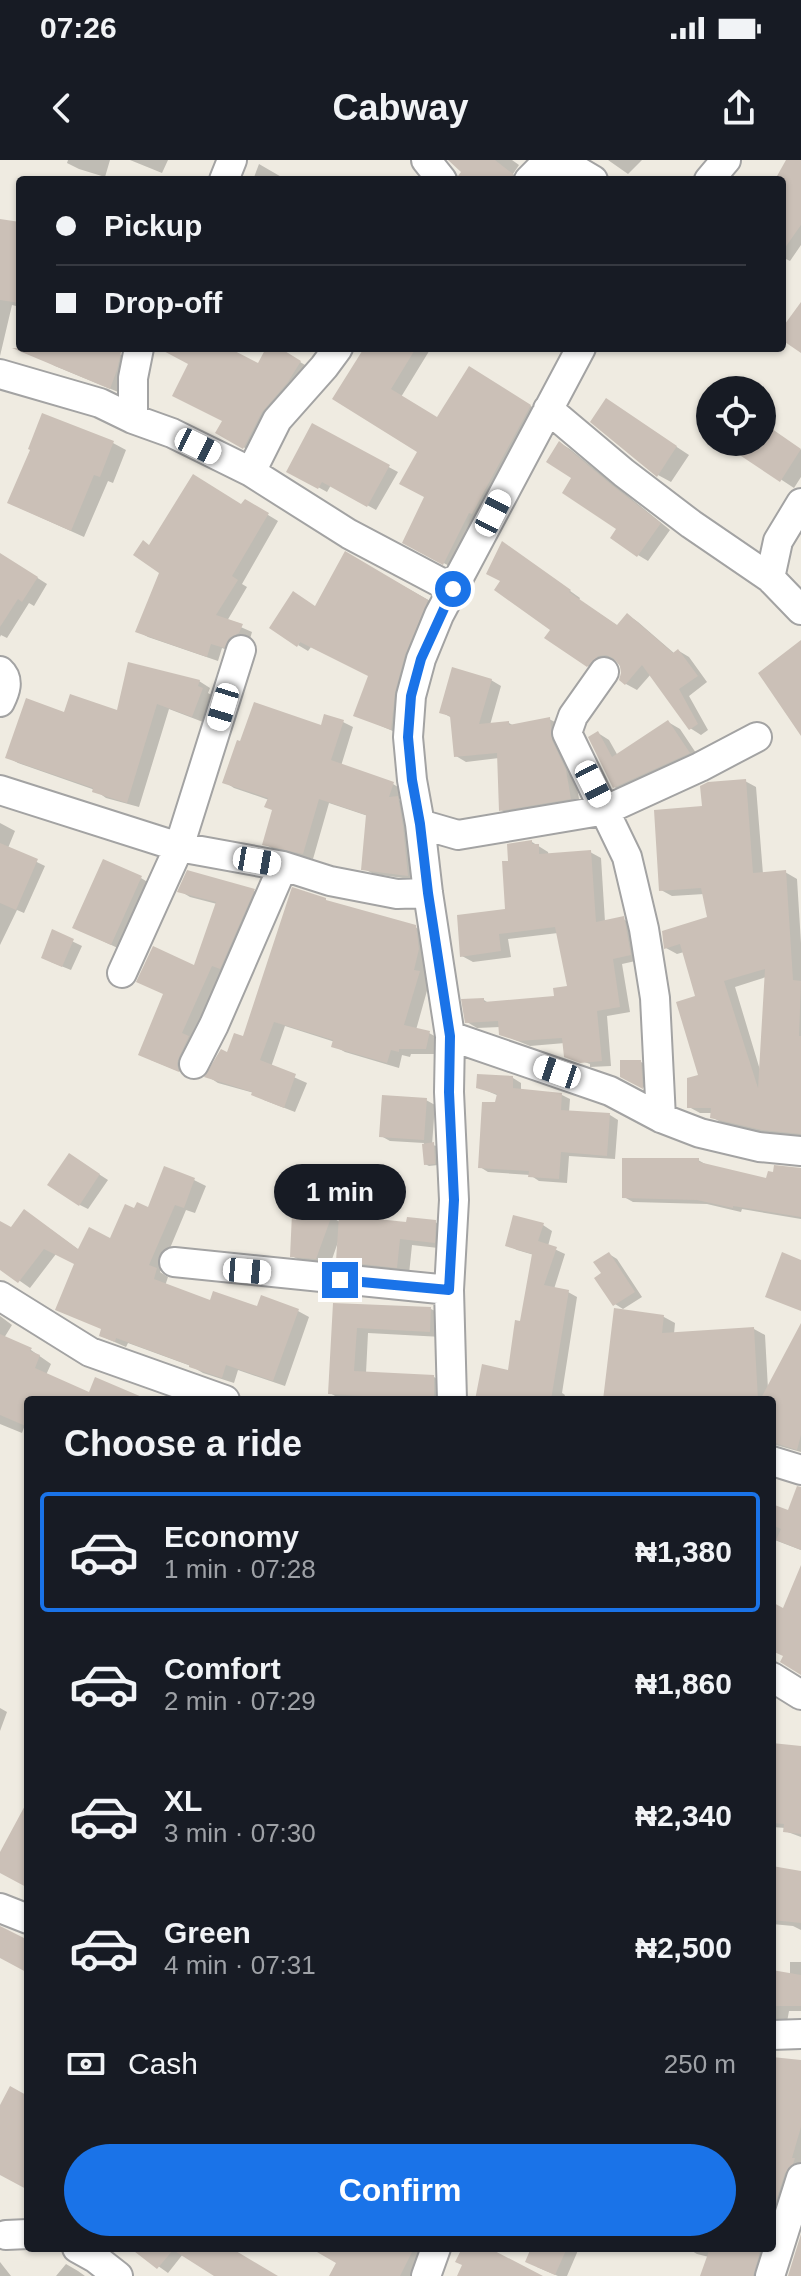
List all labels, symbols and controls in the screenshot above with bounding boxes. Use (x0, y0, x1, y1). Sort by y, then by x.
text: 07:26 (40, 11, 117, 44)
icon: back (40, 86, 84, 130)
icon: share (717, 86, 761, 130)
text: Cabway (332, 87, 469, 128)
text: Pickup (104, 209, 202, 242)
text: Drop-off (104, 286, 222, 319)
map controls (696, 376, 776, 456)
button: locate (696, 376, 776, 456)
car (171, 425, 225, 467)
car (471, 486, 515, 540)
route start (435, 571, 471, 607)
car (205, 681, 241, 733)
car (571, 757, 615, 811)
car (231, 845, 283, 877)
car (530, 1053, 584, 1091)
callout: 1 min (274, 1164, 406, 1220)
text: 1 min (306, 1177, 374, 1207)
car (222, 1257, 272, 1285)
route end (322, 1262, 358, 1298)
text: Choose a ride (64, 1423, 302, 1464)
icon: car (68, 1516, 140, 1588)
text: Economy (164, 1520, 299, 1553)
text: ₦1,380 (635, 1535, 732, 1568)
text: 1 min · 07:28 (164, 1554, 316, 1584)
icon: car (68, 1648, 140, 1720)
text: Comfort (164, 1652, 281, 1685)
text: ₦1,860 (635, 1667, 732, 1700)
text: 2 min · 07:29 (164, 1686, 316, 1716)
icon: car (68, 1780, 140, 1852)
text: XL (164, 1784, 202, 1817)
text: ₦2,340 (635, 1799, 732, 1832)
text: 3 min · 07:30 (164, 1818, 316, 1848)
icon: car (68, 1912, 140, 1984)
text: Green (164, 1916, 251, 1949)
text: ₦2,500 (635, 1931, 732, 1964)
text: 4 min · 07:31 (164, 1950, 316, 1980)
icon: cash (64, 2042, 108, 2086)
text: Cash (128, 2047, 198, 2080)
text: 250 m (664, 2049, 736, 2079)
button: Confirm (64, 2144, 736, 2236)

